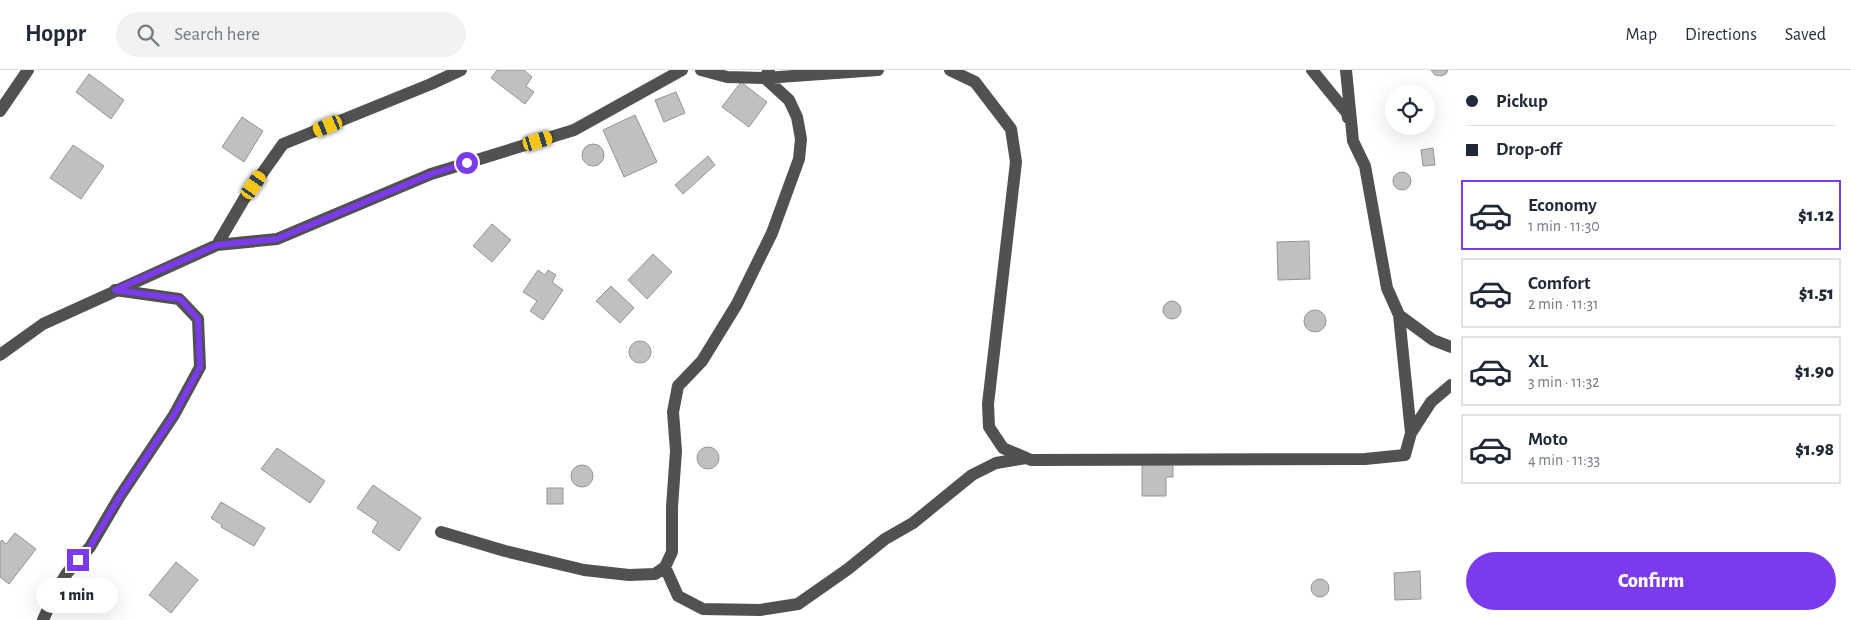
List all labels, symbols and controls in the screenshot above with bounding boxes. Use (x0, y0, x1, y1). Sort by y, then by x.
search box (116, 12, 466, 57)
icon: search (134, 21, 162, 49)
text: Hoppr (25, 22, 86, 46)
text: Search here (174, 25, 260, 44)
text: Map (1626, 26, 1657, 44)
text: Directions (1685, 26, 1757, 44)
text: Saved (1785, 26, 1826, 44)
map controls (1385, 85, 1435, 135)
button: locate (1385, 85, 1435, 135)
text: Pickup (1496, 92, 1548, 111)
car (311, 113, 344, 139)
car (521, 129, 554, 153)
text: Drop-off (1496, 140, 1561, 159)
route start (456, 152, 478, 174)
car (239, 168, 268, 202)
icon: car (1468, 193, 1513, 238)
text: Economy (1528, 196, 1597, 215)
text: $1.12 (1798, 206, 1834, 225)
text: 1 min · 11:30 (1528, 218, 1600, 234)
icon: car (1468, 271, 1513, 316)
text: Comfort (1528, 274, 1590, 293)
text: $1.51 (1799, 284, 1834, 303)
text: 2 min · 11:31 (1528, 296, 1599, 312)
icon: car (1468, 349, 1513, 394)
text: XL (1528, 352, 1548, 371)
text: $1.90 (1795, 362, 1834, 381)
text: 3 min · 11:32 (1528, 374, 1600, 390)
icon: car (1468, 427, 1513, 472)
text: Moto (1528, 430, 1568, 449)
text: $1.98 (1795, 440, 1834, 459)
text: 4 min · 11:33 (1528, 452, 1600, 468)
route end (67, 549, 89, 571)
button: Confirm (1466, 552, 1836, 610)
callout: 1 min (37, 578, 119, 612)
text: 1 min (60, 587, 94, 603)

